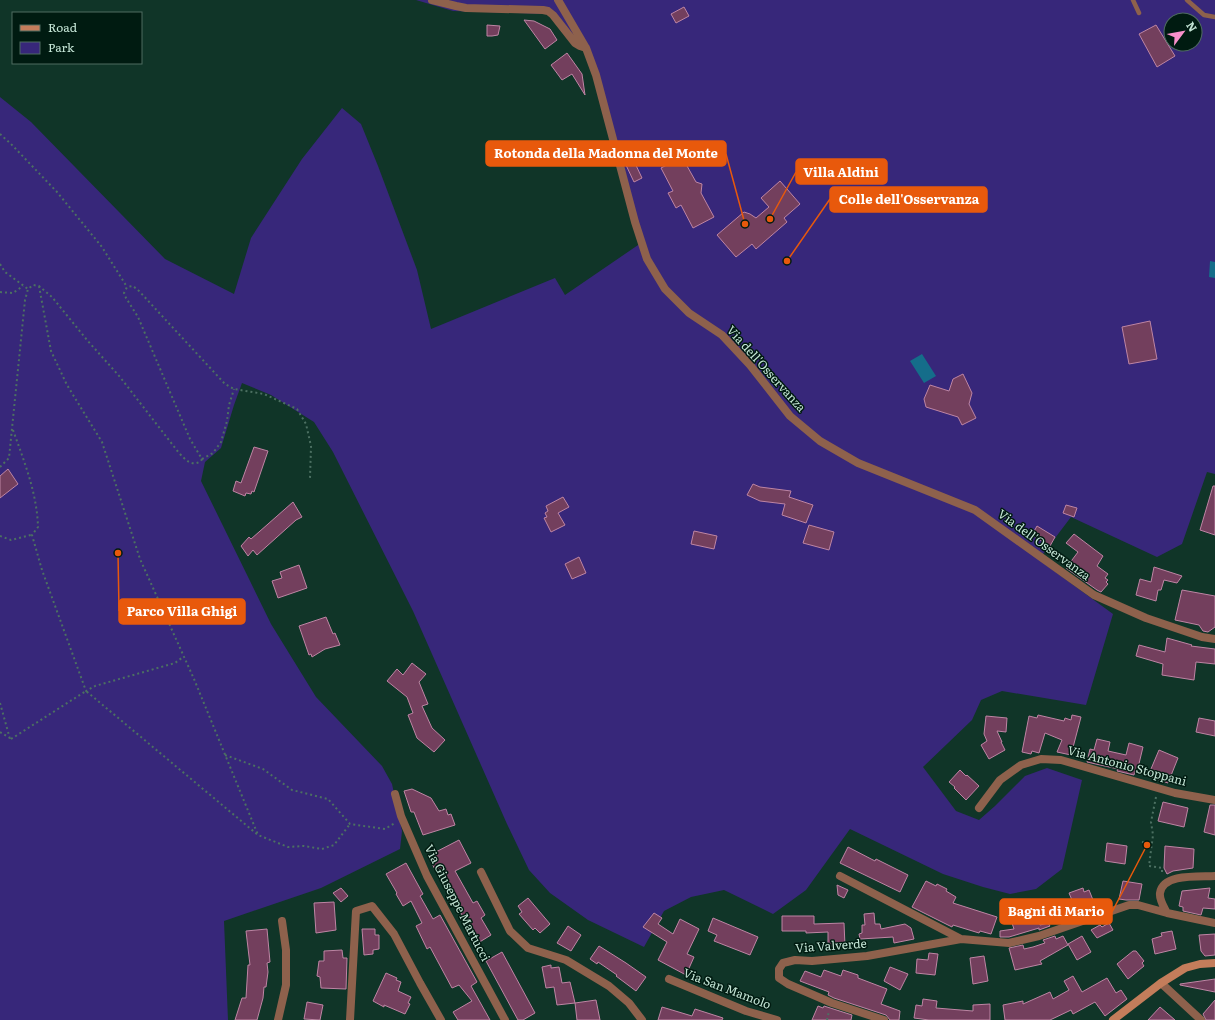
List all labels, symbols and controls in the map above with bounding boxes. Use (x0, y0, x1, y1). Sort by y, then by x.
legend (12, 12, 142, 64)
north arrow (1163, 12, 1203, 52)
text: Road (48, 18, 78, 36)
text: N (1183, 18, 1202, 34)
text: Park (48, 38, 75, 56)
callout: Rotonda della Madonna del Monte (486, 141, 726, 166)
text: Rotonda della Madonna del Monte (494, 143, 718, 162)
callout: Villa Aldini (796, 159, 887, 184)
text: Villa Aldini (803, 162, 879, 181)
callout: Colle dell'Osservanza (830, 187, 987, 212)
text: Colle dell'Osservanza (839, 189, 980, 208)
street label: Via dell'Osservanza (723, 321, 811, 416)
street label: Via dell'Osservanza (995, 504, 1095, 584)
callout: Parco Villa Ghigi (119, 599, 245, 624)
text: Parco Villa Ghigi (127, 601, 238, 620)
street label: Via Antonio Stoppani (1066, 740, 1189, 790)
street label: Via Giuseppe Martucci (421, 841, 495, 964)
callout: Bagni di Mario (1000, 899, 1112, 924)
text: Bagni di Mario (1008, 901, 1104, 920)
street label: Via Valverde (795, 934, 867, 956)
street label: Via San Mamolo (681, 963, 774, 1013)

